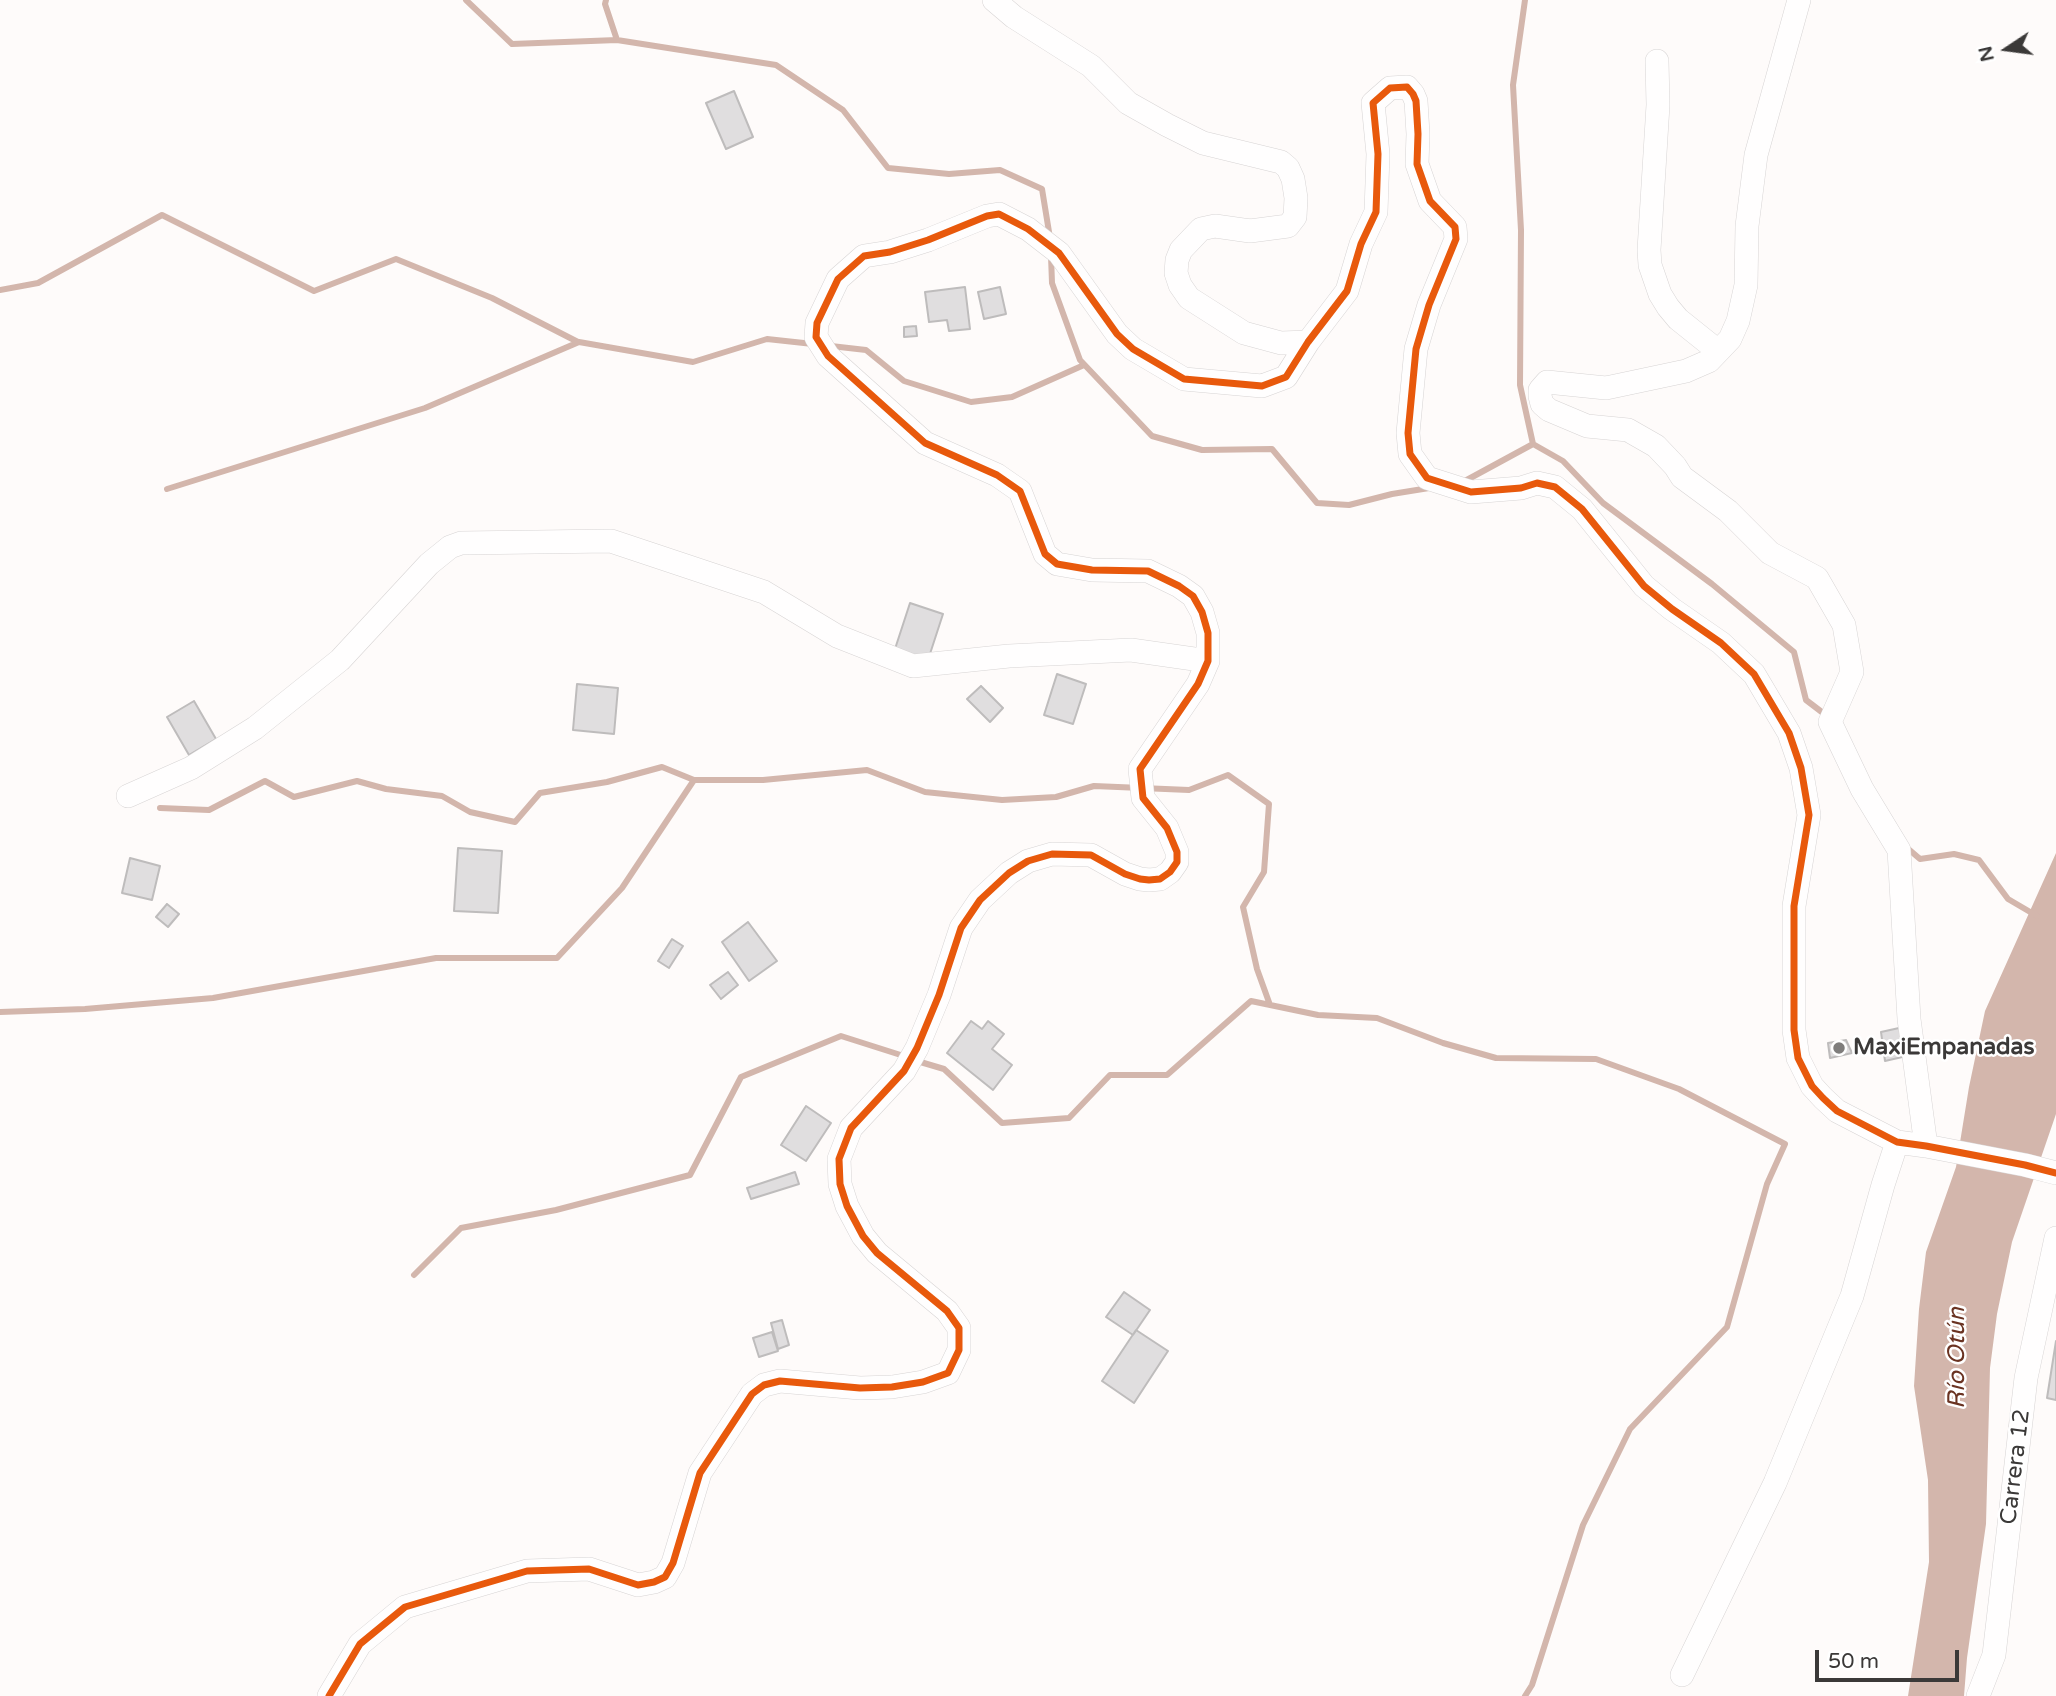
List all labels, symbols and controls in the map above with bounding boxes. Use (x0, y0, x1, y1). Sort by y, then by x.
north arrow (1972, 14, 2042, 84)
text: N (1974, 44, 1999, 64)
place label: MaxiEmpanadas (1853, 1034, 2035, 1062)
marker: MaxiEmpanadas (1831, 1040, 1847, 1056)
water label: Río Otún (1944, 1307, 1972, 1409)
street label: Carrera 12 (1995, 1408, 2037, 1526)
scale bar (1818, 1636, 1962, 1680)
text: 50 m (1828, 1649, 1879, 1674)

